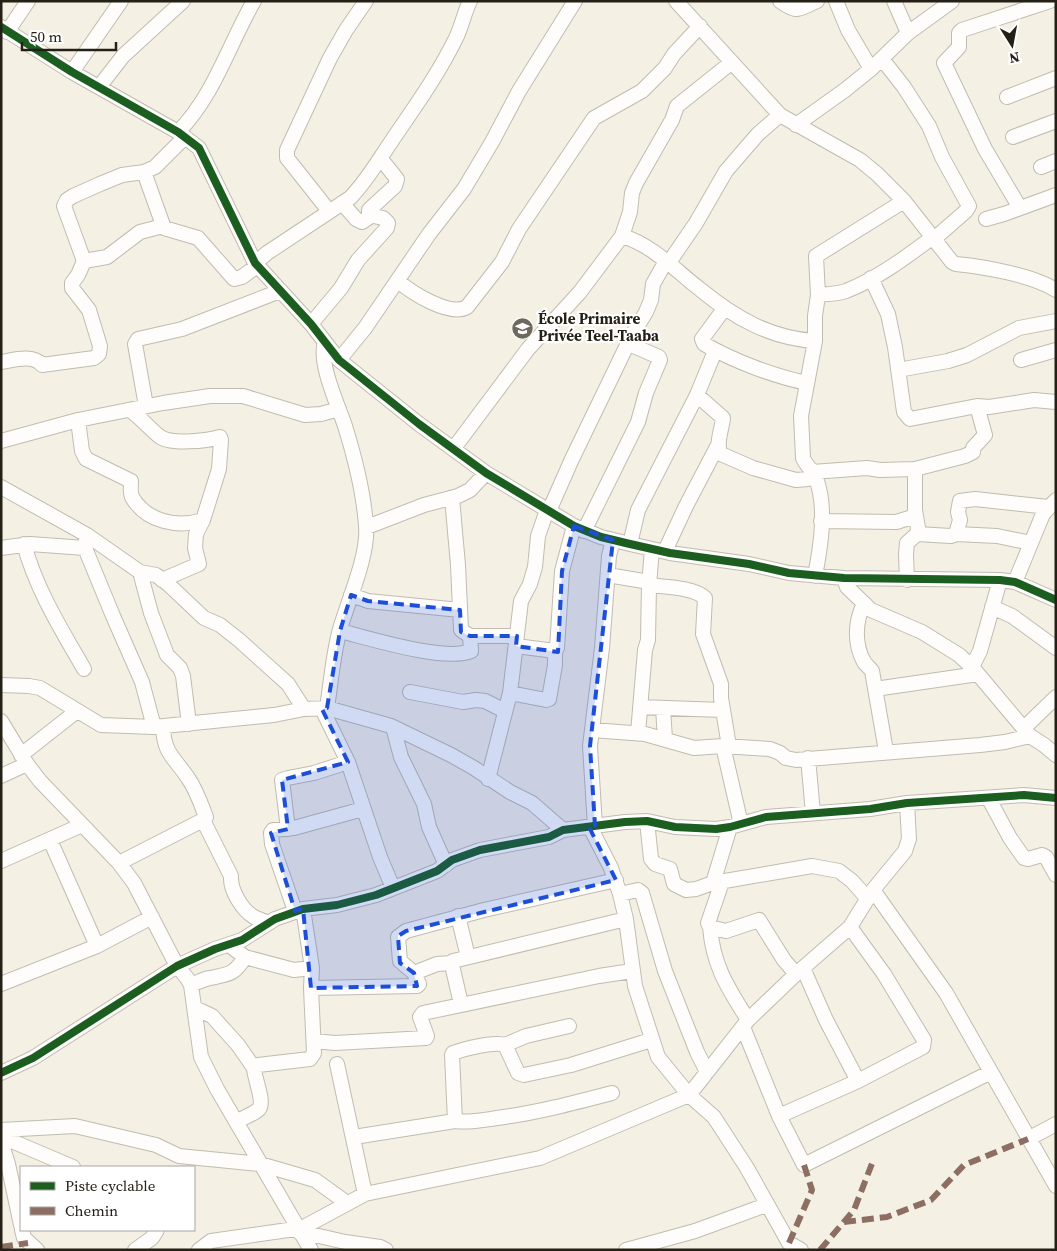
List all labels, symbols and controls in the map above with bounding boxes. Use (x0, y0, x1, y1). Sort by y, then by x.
scale bar (22, 20, 116, 52)
north arrow (987, 20, 1037, 70)
text: 50 m (30, 26, 62, 47)
text: N (1008, 47, 1021, 69)
place label: École Primaire Privée Teel-Taaba (538, 308, 660, 346)
school or university icon: École Primaire Privée Teel-Taaba (510, 316, 534, 340)
legend (20, 1166, 195, 1231)
text: Piste cyclable (65, 1175, 156, 1196)
text: Chemin (65, 1200, 118, 1221)

